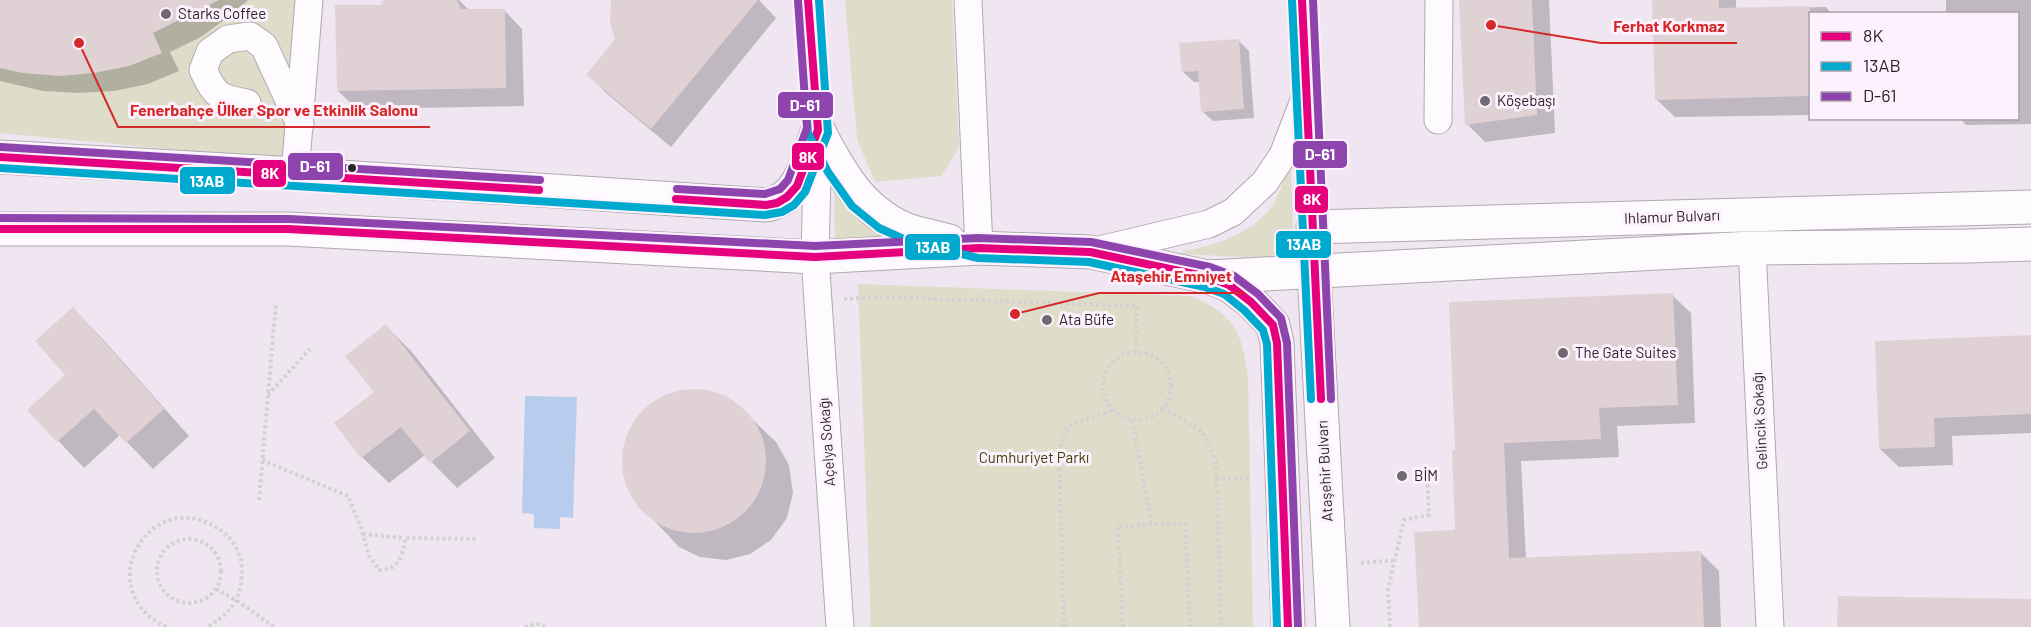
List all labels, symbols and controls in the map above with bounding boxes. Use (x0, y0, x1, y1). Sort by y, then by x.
place label: Starks Coffee (178, 4, 266, 22)
marker: Starks Coffee (159, 7, 173, 21)
callout: Ferhat Korkmaz (1601, 9, 1737, 43)
legend (1809, 12, 2019, 120)
text: Ferhat Korkmaz (1613, 16, 1725, 35)
text: 8K (1863, 24, 1883, 46)
text: 13AB (1863, 54, 1901, 76)
text: D-61 (1863, 84, 1896, 106)
line badge: D-61 (777, 91, 834, 119)
place label: Köşebaşı (1497, 91, 1556, 109)
callout: Fenerbahçe Ülker Spor ve Etkinlik Salonu (118, 93, 430, 127)
marker: Köşebaşı (1478, 94, 1492, 108)
text: D-61 (790, 95, 820, 114)
text: Fenerbahçe Ülker Spor ve Etkinlik Salonu (130, 100, 418, 119)
line badge: D-61 (1292, 140, 1348, 169)
line badge: 8K (791, 142, 825, 171)
text: D-61 (1305, 144, 1335, 163)
text: 8K (799, 147, 817, 166)
line badge: D-61 (287, 152, 344, 181)
text: D-61 (300, 156, 330, 175)
line badge: 8K (252, 159, 287, 188)
unlabelled marker (346, 162, 358, 174)
text: 8K (261, 163, 279, 182)
line badge: 13AB (179, 166, 236, 195)
text: 13AB (190, 171, 225, 190)
line badge: 8K (1294, 185, 1329, 214)
text: 8K (1303, 189, 1321, 208)
street label: Ihlamur Bulvarı (1624, 205, 1720, 227)
line badge: 13AB (1275, 230, 1332, 259)
line badge: 13AB (904, 233, 961, 261)
text: 13AB (1287, 234, 1322, 253)
text: 13AB (916, 237, 951, 256)
callout: Ataşehir Emniyet (1099, 259, 1244, 293)
text: Ataşehir Emniyet (1110, 266, 1232, 285)
place label: Ata Büfe (1059, 310, 1114, 328)
marker: Ata Büfe (1040, 313, 1054, 327)
place label: The Gate Suites (1575, 343, 1676, 361)
marker: The Gate Suites (1556, 346, 1570, 360)
street label: Gelincik Sokağı (1747, 372, 1771, 470)
street label: Açelya Sokağı (814, 397, 838, 487)
street label: Ataşehir Bulvarı (1312, 420, 1336, 522)
park label: Cumhuriyet Parkı (979, 448, 1089, 466)
place label: BİM (1414, 466, 1438, 484)
marker: BİM (1395, 469, 1409, 483)

